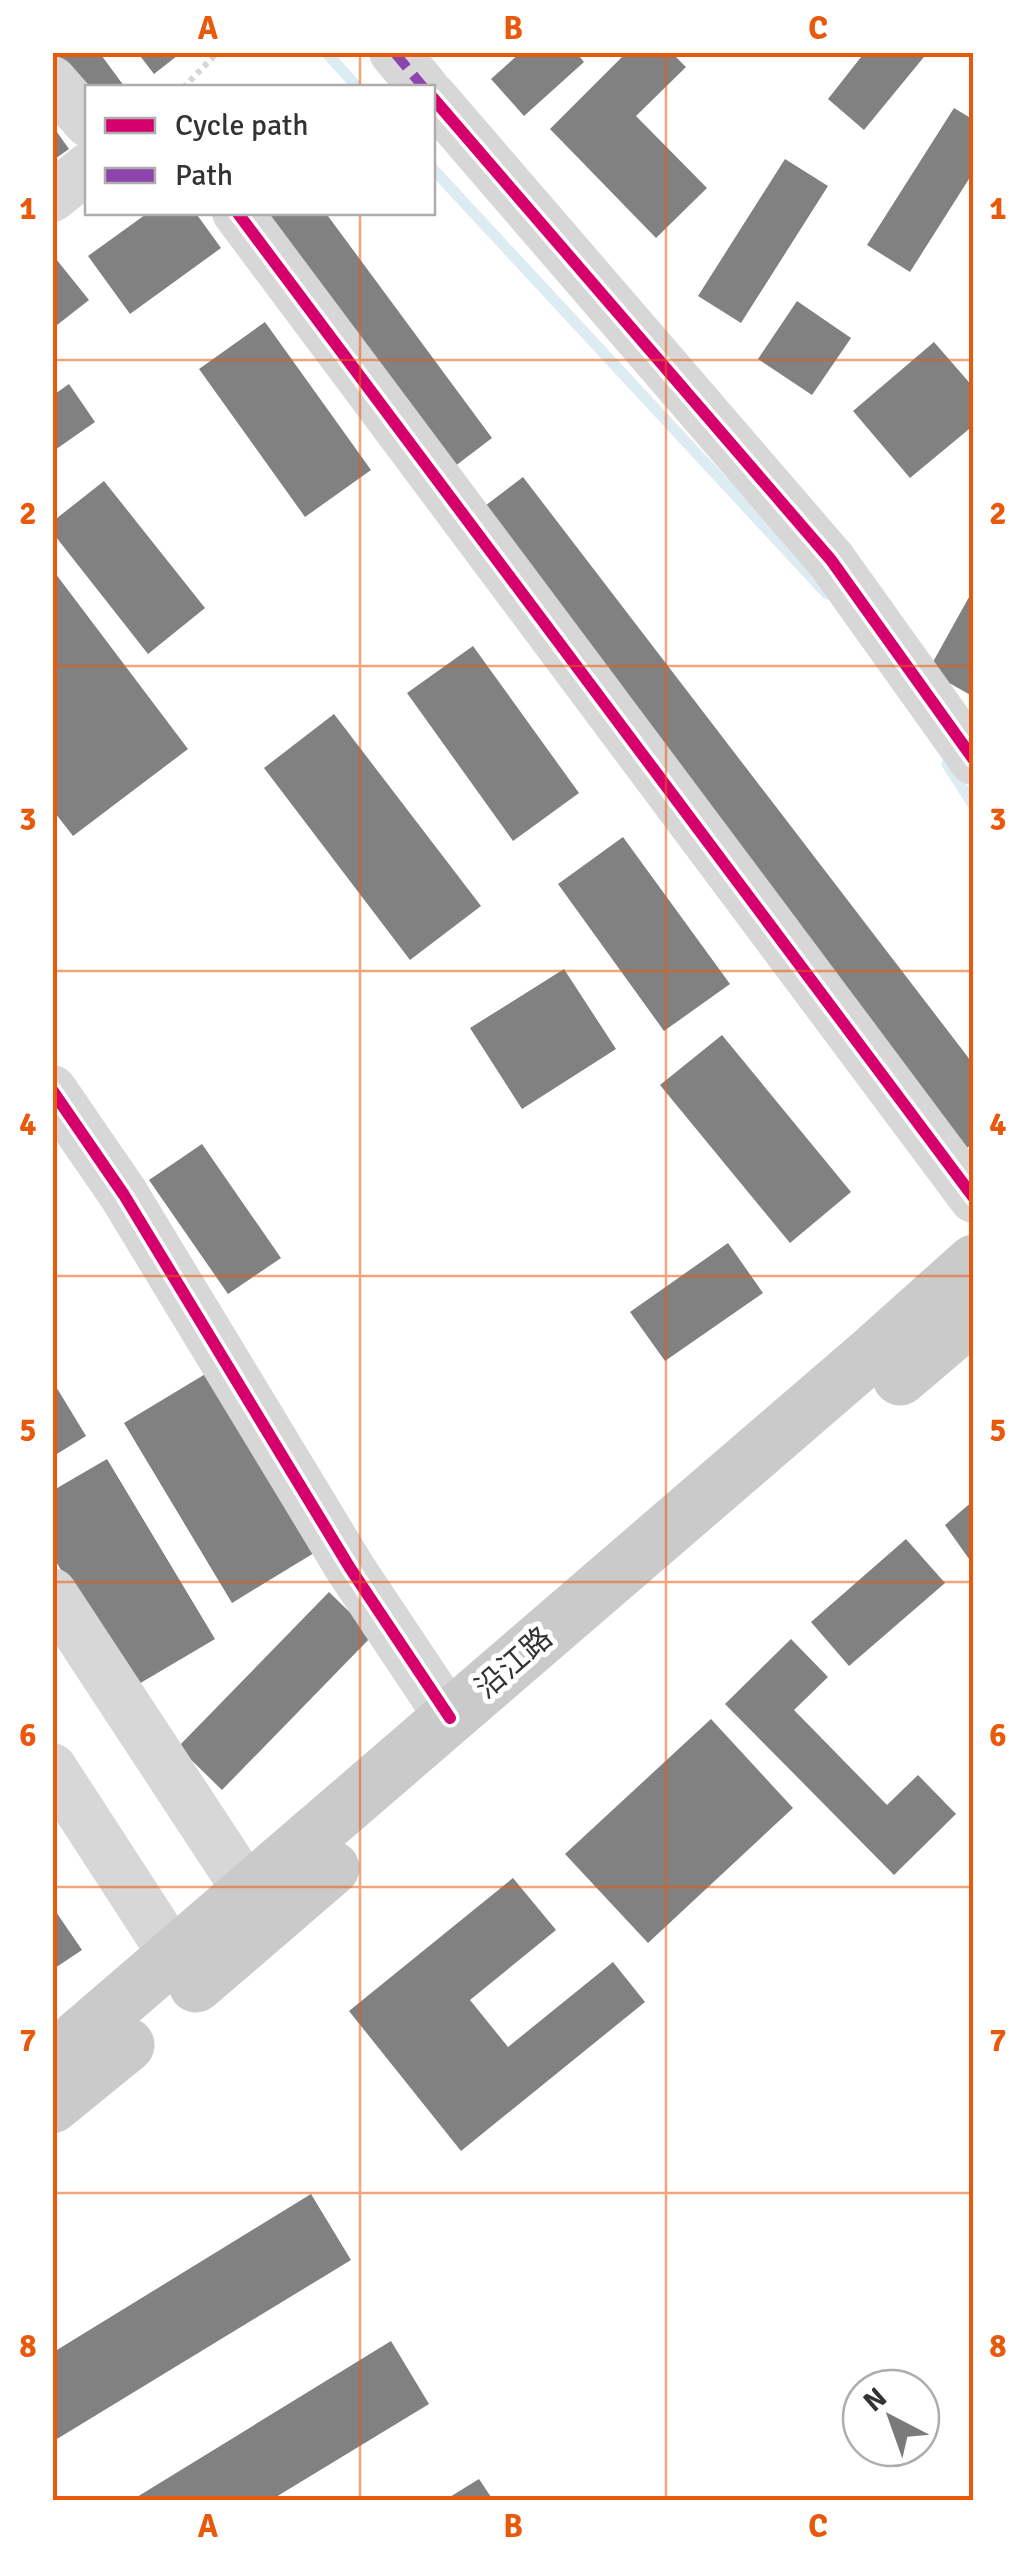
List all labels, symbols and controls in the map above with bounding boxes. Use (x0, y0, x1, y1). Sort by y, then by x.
text: A (198, 9, 219, 48)
text: B (503, 9, 523, 48)
text: C (808, 9, 828, 48)
legend (85, 85, 435, 215)
text: Cycle path (175, 107, 309, 144)
text: Path (175, 157, 233, 194)
text: 1 (19, 189, 37, 228)
text: 1 (989, 189, 1007, 228)
text: 2 (19, 494, 37, 533)
text: 2 (989, 494, 1007, 533)
text: 3 (19, 800, 37, 839)
text: 3 (989, 800, 1007, 839)
text: 4 (19, 1105, 37, 1144)
text: 4 (989, 1105, 1007, 1144)
text: 5 (19, 1411, 37, 1450)
text: 5 (989, 1411, 1007, 1450)
street label: 沿江路 (468, 1620, 560, 1706)
text: 6 (19, 1716, 37, 1755)
text: 6 (989, 1716, 1007, 1755)
text: 7 (19, 2021, 37, 2060)
text: 7 (989, 2021, 1007, 2060)
text: 8 (19, 2327, 37, 2366)
text: 8 (989, 2327, 1007, 2366)
north arrow (841, 2368, 941, 2468)
text: N (857, 2381, 894, 2419)
text: A (198, 2507, 219, 2546)
text: B (503, 2507, 523, 2546)
text: C (808, 2507, 828, 2546)

